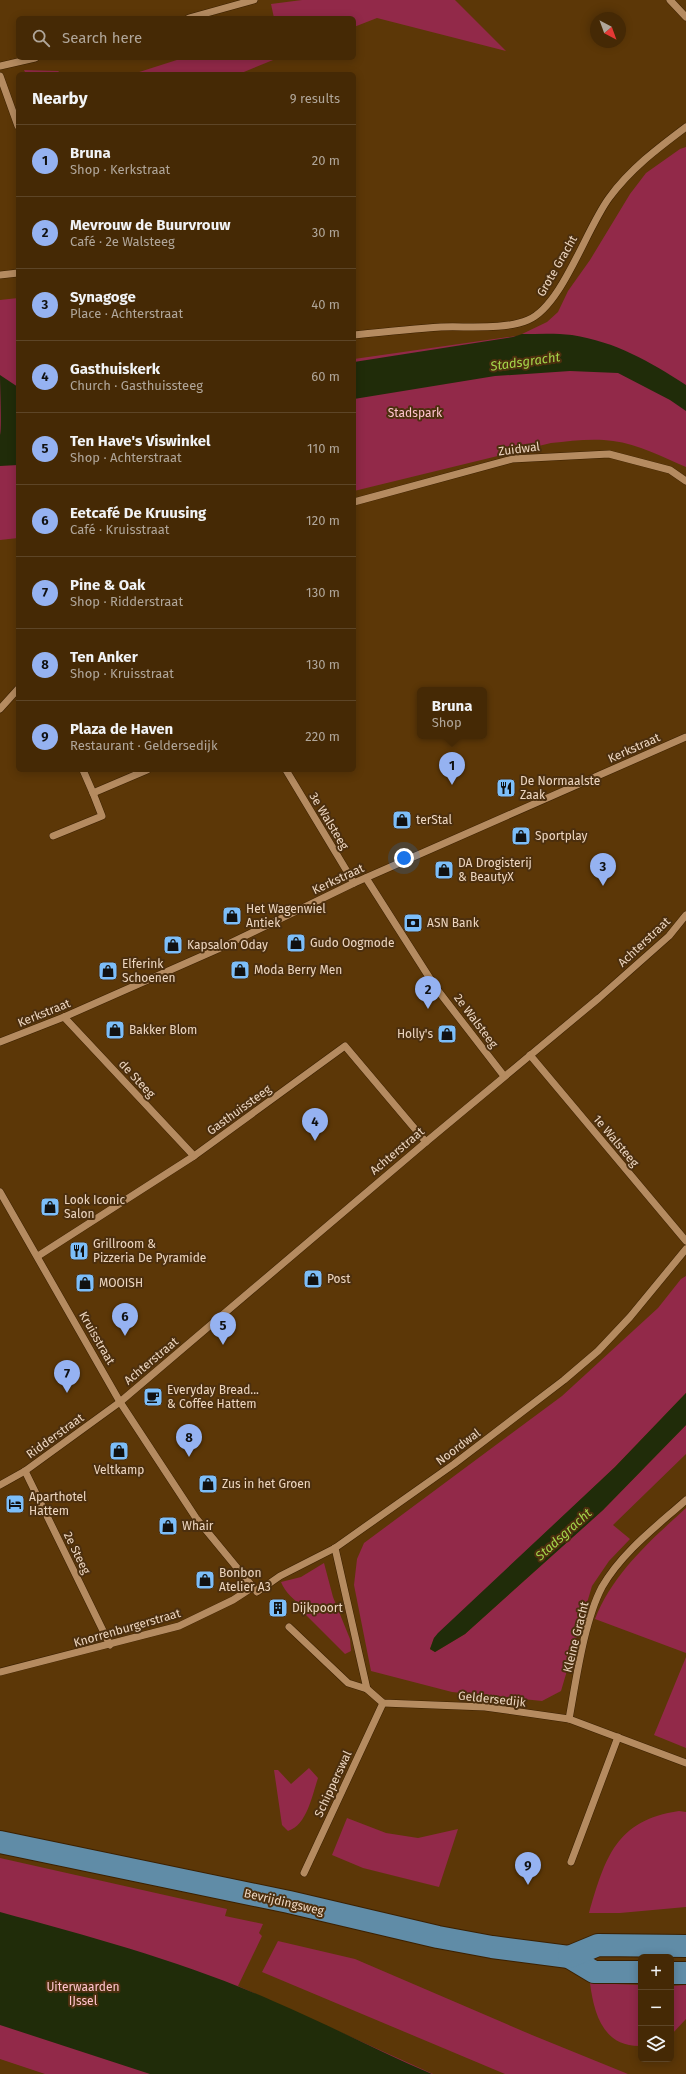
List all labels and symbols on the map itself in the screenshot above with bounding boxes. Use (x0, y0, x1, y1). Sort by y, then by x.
north arrow (590, 12, 626, 48)
street label: Grote Gracht (534, 232, 580, 299)
water label: Stadsgracht (488, 349, 561, 374)
park label: Stadspark (388, 406, 443, 420)
street label: Zuidwal (497, 439, 541, 459)
street label: Kerkstraat (606, 730, 663, 766)
pin: 1 (439, 752, 465, 785)
place label: De Normaalste Zaak (520, 774, 600, 802)
restaurant icon: De Normaalste Zaak (495, 777, 517, 799)
street label: 3e Walsteeg (306, 790, 352, 853)
shop icon: terStal (391, 809, 413, 831)
place label: terStal (416, 813, 453, 827)
shop icon: Sportplay (510, 825, 532, 847)
place label: Sportplay (535, 829, 588, 843)
your location (394, 848, 414, 868)
pin: 3 (590, 853, 616, 886)
place label: DA Drogisterij & BeautyX (458, 856, 532, 884)
shop icon: DA Drogisterij & BeautyX (433, 859, 455, 881)
street label: Kerkstraat (310, 861, 367, 897)
place label: Het Wagenwiel Antiek (246, 902, 326, 930)
shop icon: Het Wagenwiel Antiek (221, 905, 243, 927)
bank icon: ASN Bank (402, 912, 424, 934)
street label: Achterstraat (615, 914, 673, 970)
place label: ASN Bank (427, 916, 480, 930)
shop icon: Gudo Oogmode (285, 932, 307, 954)
shop icon: Kapsalon Oday (162, 934, 184, 956)
place label: Gudo Oogmode (310, 936, 394, 950)
place label: Kapsalon Oday (187, 938, 268, 952)
place label: Elferink Schoenen (122, 957, 175, 985)
shop icon: Moda Berry Men (229, 959, 251, 981)
shop icon: Elferink Schoenen (97, 960, 119, 982)
place label: Moda Berry Men (254, 963, 342, 977)
pin: 2 (415, 976, 441, 1009)
street label: 2e Walsteeg (451, 991, 501, 1051)
street label: Kerkstraat (16, 996, 73, 1030)
shop icon: Bakker Blom (104, 1019, 126, 1041)
place label: Bakker Blom (129, 1023, 197, 1037)
shop icon: Holly's (436, 1023, 458, 1045)
place label: Holly's (397, 1027, 433, 1041)
street label: de Steeg (116, 1057, 159, 1101)
street label: Gasthuissteeg (204, 1082, 274, 1138)
pin: 4 (302, 1108, 328, 1141)
street label: 1e Walsteeg (590, 1112, 642, 1170)
street label: Achterstraat (367, 1124, 427, 1178)
place label: Look Iconic Salon (64, 1193, 125, 1221)
shop icon: Look Iconic Salon (39, 1196, 61, 1218)
place label: Grillroom & Pizzeria De Pyramide (93, 1237, 206, 1265)
restaurant icon: Grillroom & Pizzeria De Pyramide (68, 1240, 90, 1262)
shop icon: Post (302, 1268, 324, 1290)
shop icon: MOOISH (74, 1272, 96, 1294)
place label: Post (327, 1272, 351, 1286)
place label: MOOISH (99, 1276, 143, 1290)
pin: 6 (112, 1303, 138, 1336)
street label: Kruisstraat (76, 1309, 118, 1368)
pin: 5 (210, 1312, 236, 1345)
street label: Achterstraat (121, 1334, 181, 1388)
pin: 7 (54, 1360, 80, 1393)
place label: Everyday Bread... & Coffee Hattem (167, 1383, 259, 1411)
cafe icon: Everyday Bread... & Coffee Hattem (142, 1386, 164, 1408)
street label: Ridderstraat (24, 1410, 87, 1461)
pin: 8 (176, 1424, 202, 1457)
street label: Noordwal (433, 1425, 483, 1468)
shop icon: Veltkamp (108, 1440, 130, 1462)
place label: Veltkamp (94, 1463, 144, 1477)
shop icon: Zus in het Groen (197, 1473, 219, 1495)
place label: Zus in het Groen (222, 1477, 311, 1491)
place label: Aparthotel Hattem (29, 1490, 87, 1518)
hotel icon: Aparthotel Hattem (4, 1493, 26, 1515)
water label: Stadsgracht (531, 1505, 595, 1564)
shop icon: Whair (157, 1515, 179, 1537)
place label: Whair (182, 1519, 214, 1533)
street label: 2e Steeg (61, 1530, 94, 1577)
place label: Bonbon Atelier A3 (219, 1566, 271, 1594)
shop icon: Bonbon Atelier A3 (194, 1569, 216, 1591)
building icon: Dijkpoort (267, 1597, 289, 1619)
street label: Kleine Gracht (560, 1599, 592, 1674)
place label: Dijkpoort (292, 1601, 343, 1615)
street label: Knorrenburgerstraat (72, 1606, 183, 1650)
street label: Geldersedijk (457, 1688, 527, 1710)
street label: Schipperswal (311, 1748, 355, 1820)
pin: 9 (515, 1852, 541, 1885)
street label: Bevrijdingsweg (243, 1886, 326, 1918)
park label: Uiterwaarden IJssel (46, 1980, 120, 2008)

